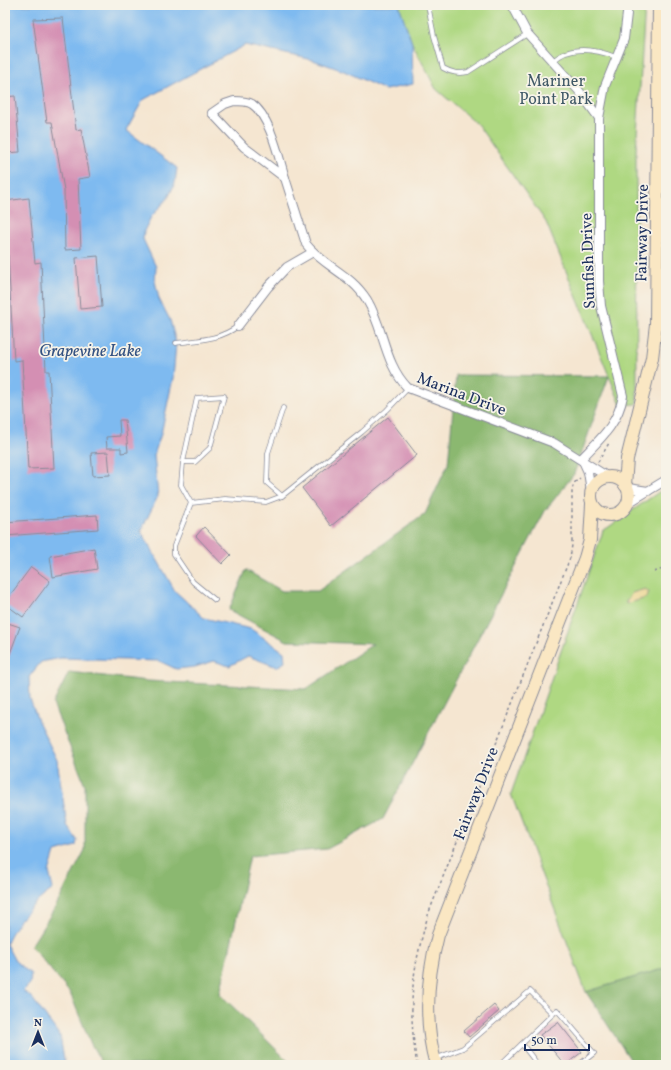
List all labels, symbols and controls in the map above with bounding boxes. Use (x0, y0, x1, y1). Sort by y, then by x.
park label: Mariner Point Park (519, 71, 593, 111)
street label: Fairway Drive (631, 184, 655, 282)
street label: Sunfish Drive (576, 213, 602, 309)
water label: Grapevine Lake (39, 340, 141, 363)
street label: Marina Drive (413, 368, 509, 422)
street label: Fairway Drive (449, 744, 505, 843)
north arrow (18, 1012, 58, 1052)
text: N (34, 1016, 42, 1031)
scale bar (525, 1026, 589, 1052)
text: 50 m (531, 1033, 557, 1049)

